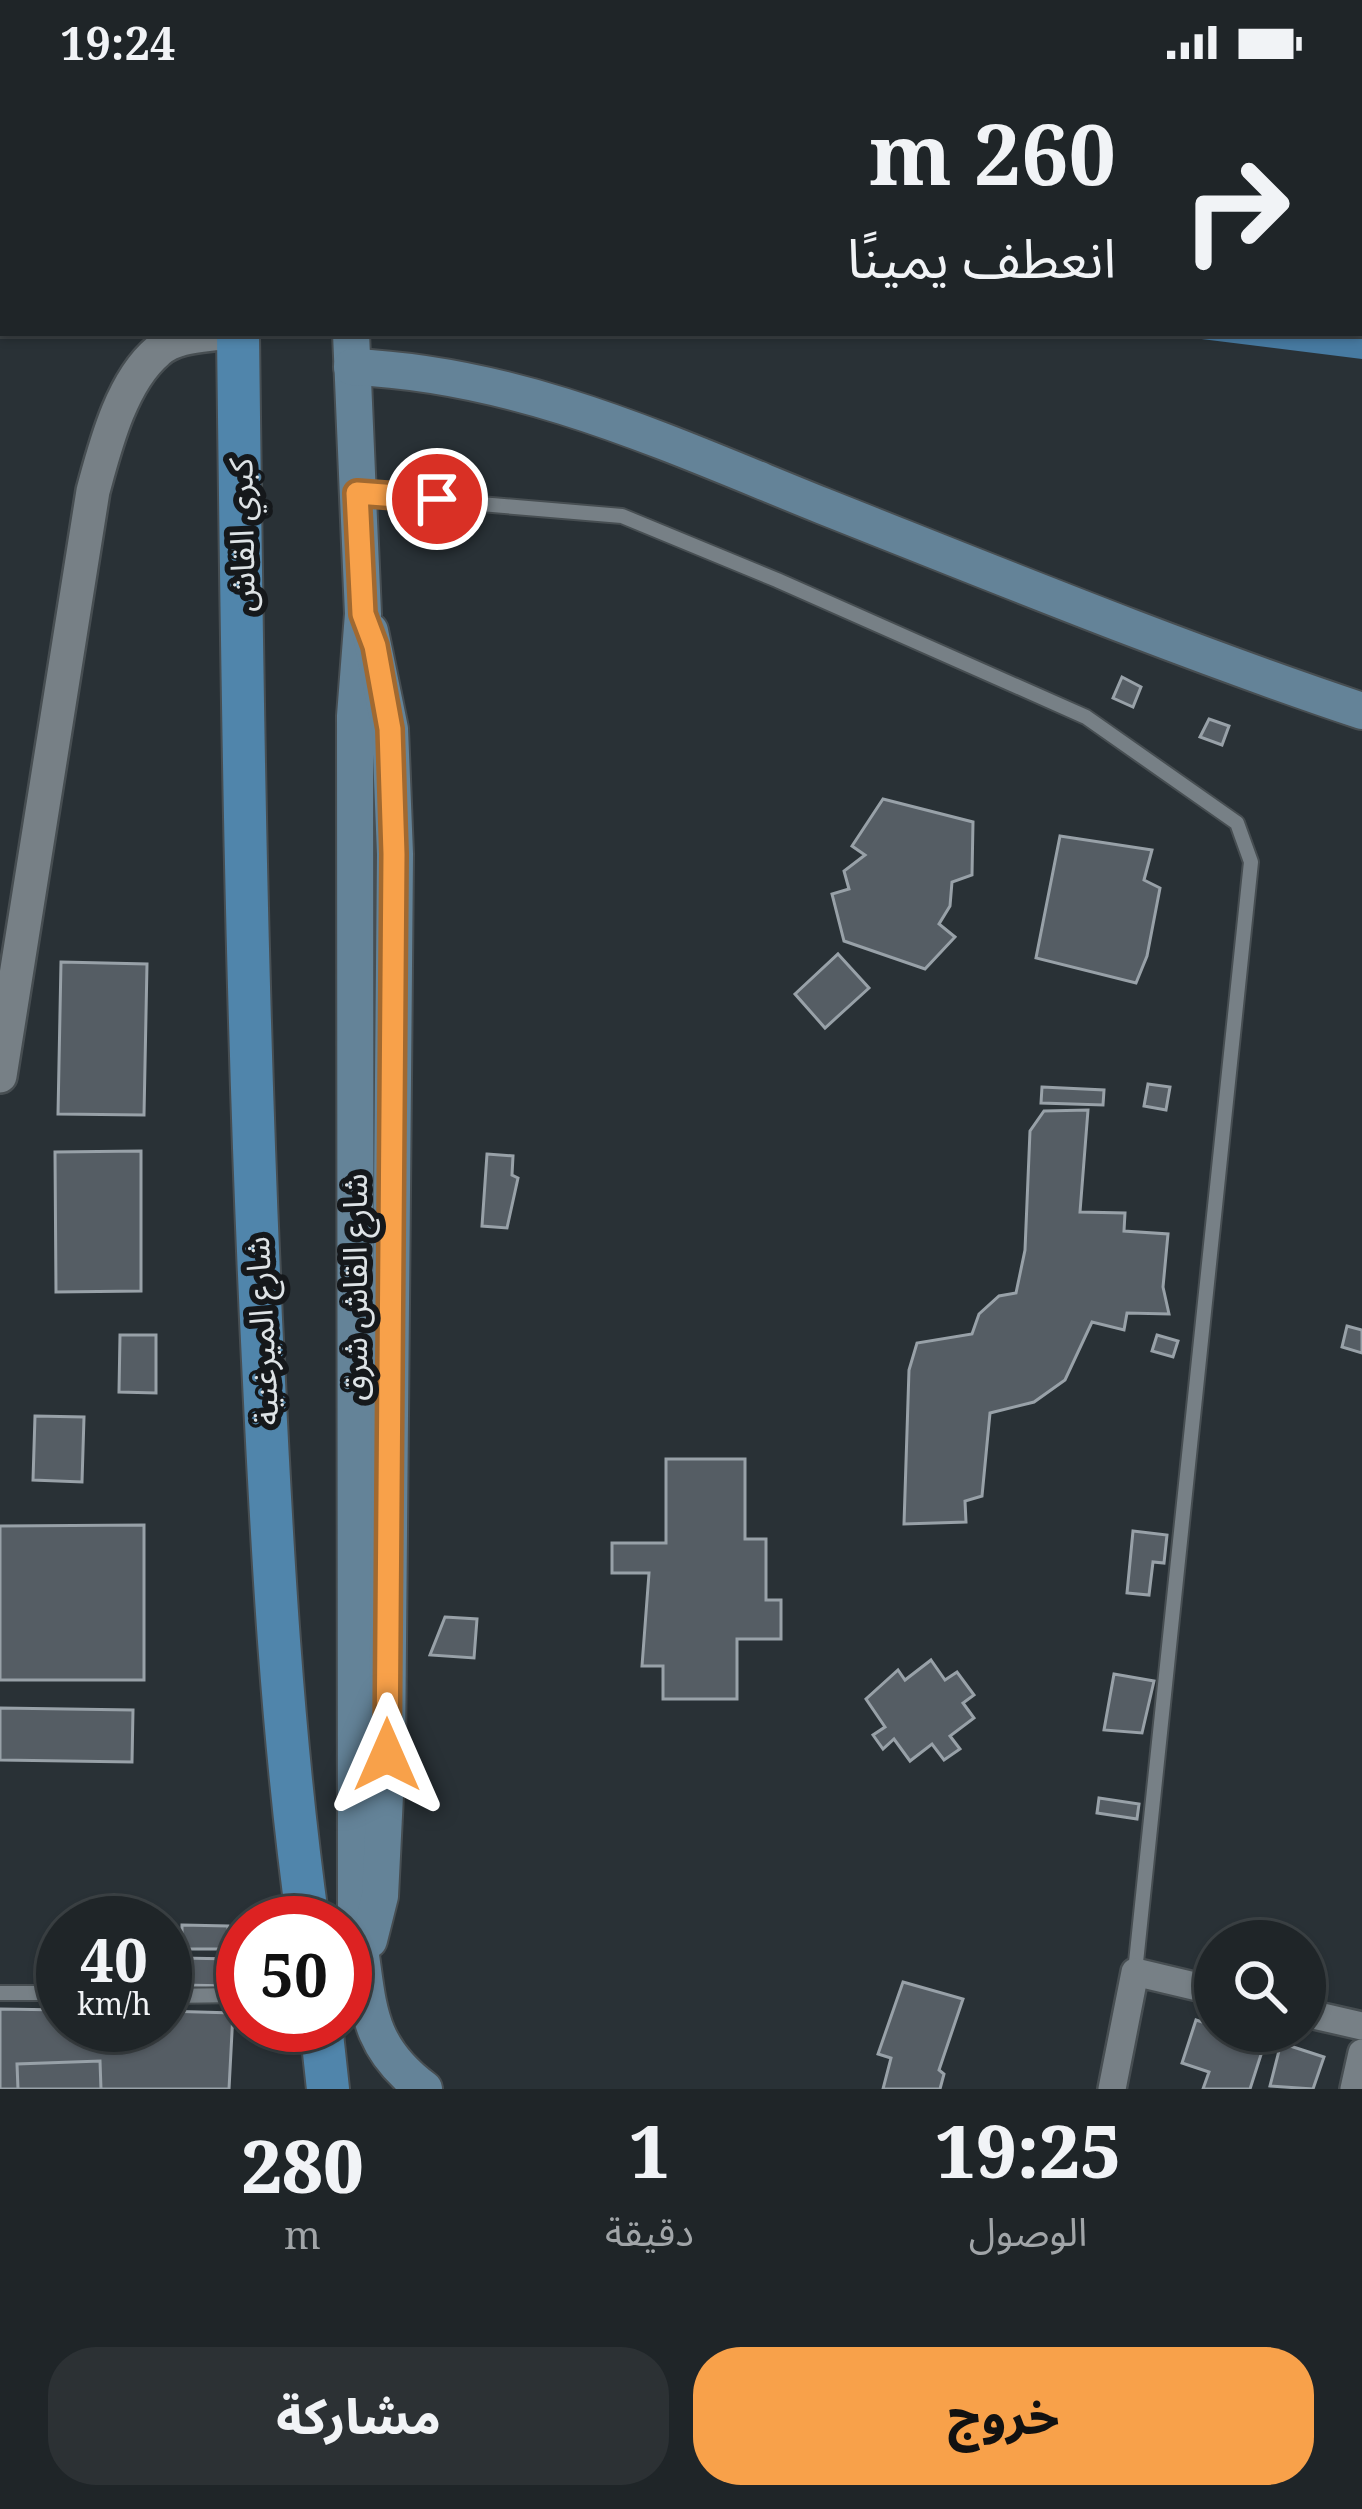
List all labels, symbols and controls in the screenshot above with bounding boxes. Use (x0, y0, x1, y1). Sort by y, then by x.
text: 19:24 (60, 12, 175, 73)
text: 260 m (869, 95, 1116, 210)
icon: right (1158, 132, 1314, 288)
text: انعطف يمينًا (847, 220, 1116, 294)
pin (386, 448, 488, 550)
street label: كبري القاش (217, 457, 268, 612)
icon: arrive (404, 466, 470, 532)
street label: شارع القاش شرق (332, 1173, 380, 1401)
street label: شارع الميرغنية (234, 1235, 291, 1427)
position arrow (324, 1692, 450, 1818)
speed limit sign: 50 (216, 1896, 372, 2052)
text: 40 (80, 1918, 148, 2000)
map controls (1194, 1920, 1326, 2052)
button: search (1194, 1920, 1326, 2052)
text: km/h (77, 1983, 151, 2024)
text: 1 (629, 2101, 670, 2199)
text: 19:25 (935, 2101, 1121, 2199)
text: 280 (241, 2116, 364, 2214)
text: دقيقة (605, 2204, 694, 2257)
text: الوصول (969, 2204, 1087, 2257)
text: m (284, 2207, 321, 2260)
button: مشاركة (48, 2347, 669, 2485)
button: خروج (693, 2347, 1314, 2485)

